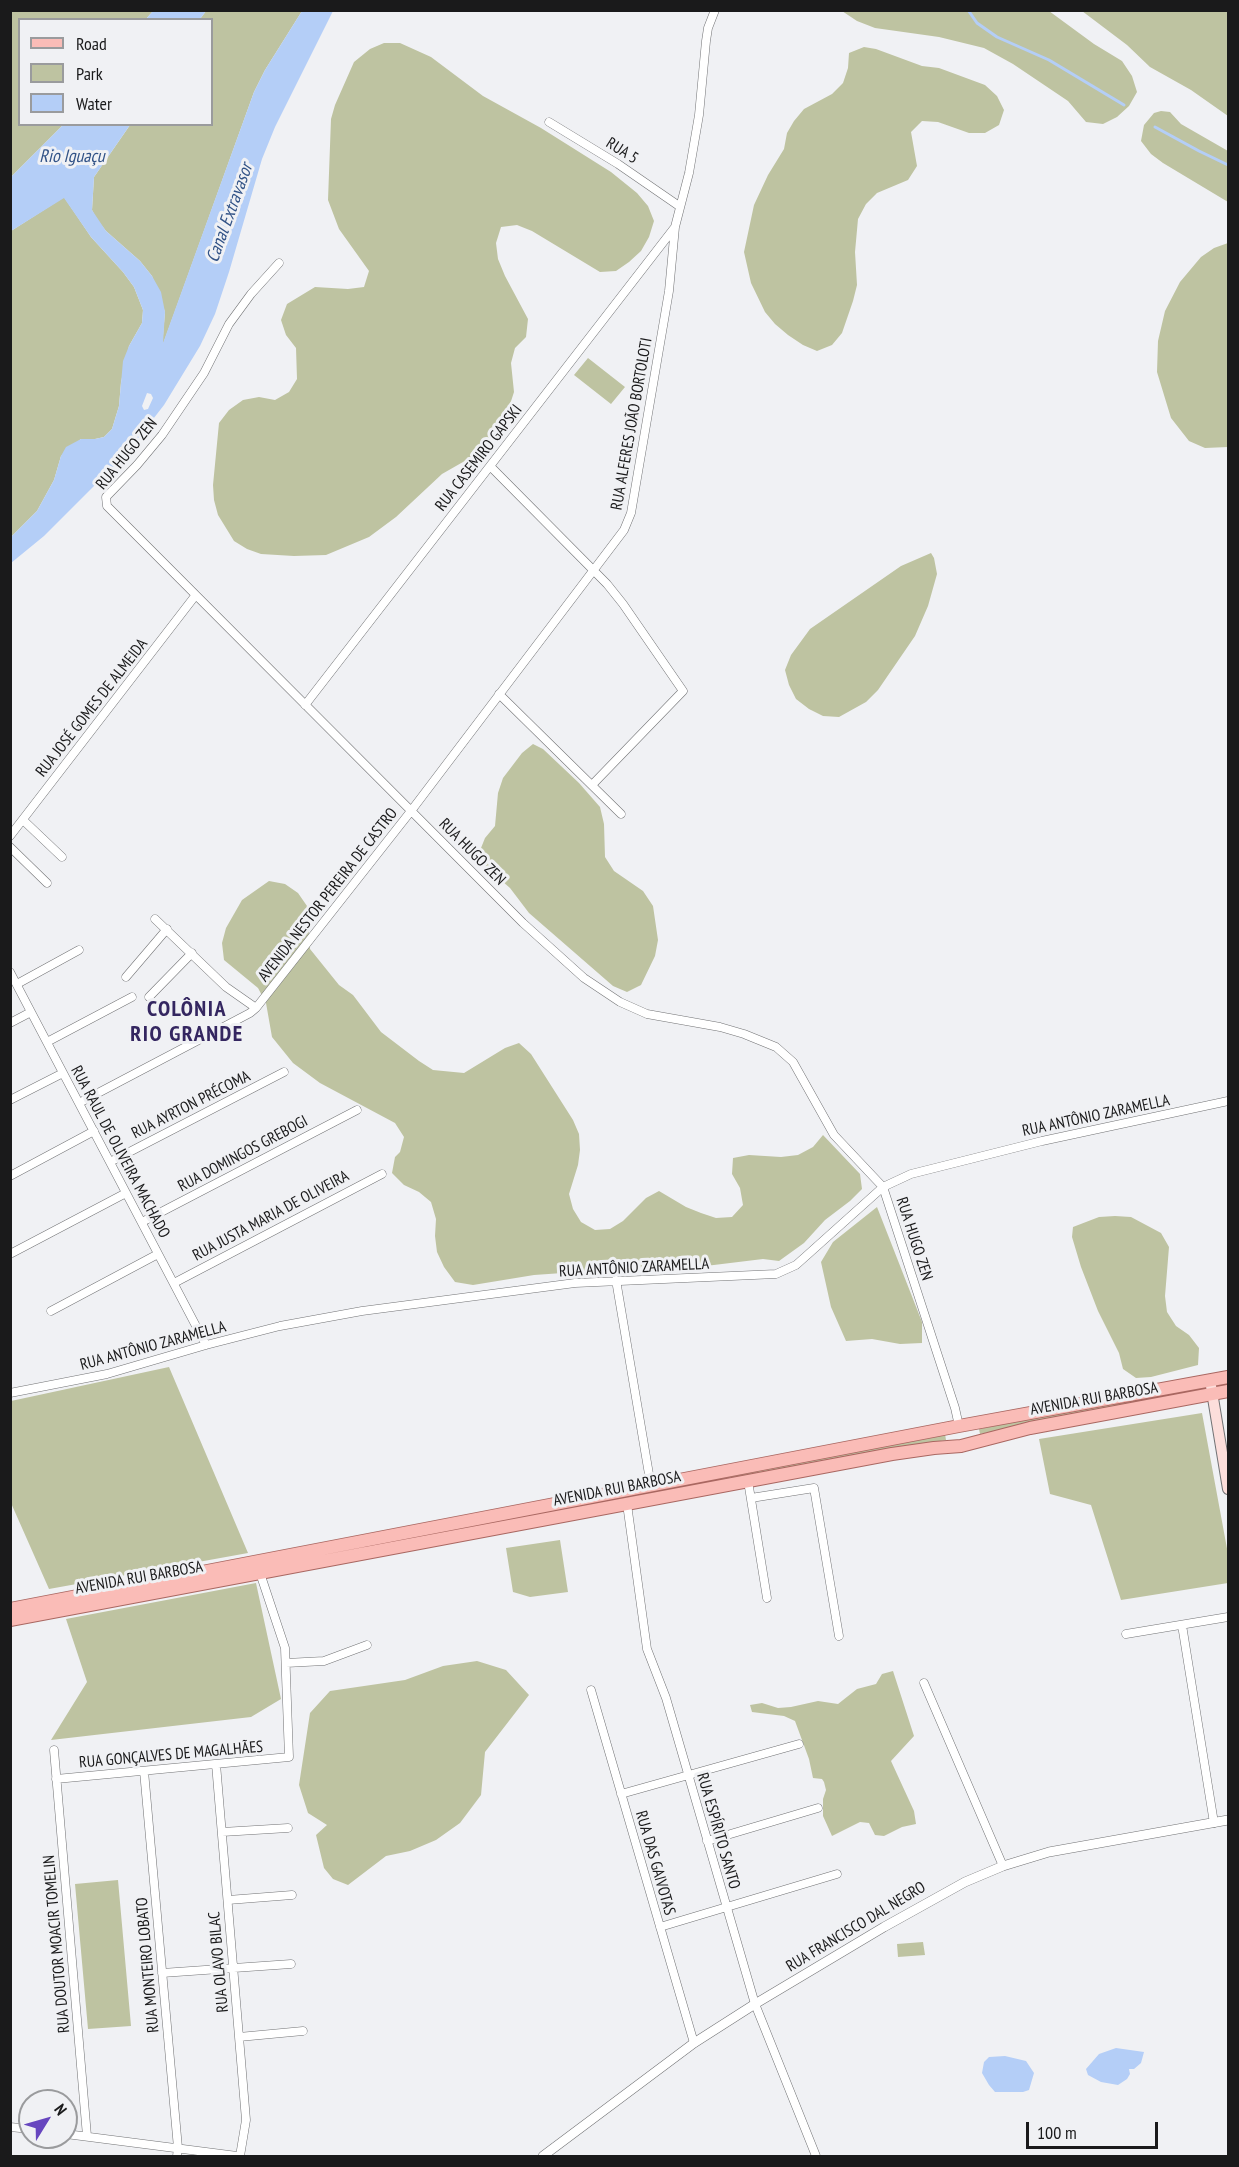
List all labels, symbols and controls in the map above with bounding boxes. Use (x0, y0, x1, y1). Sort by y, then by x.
legend (18, 18, 213, 126)
text: Road (76, 32, 107, 55)
text: Park (76, 62, 103, 85)
text: Water (76, 92, 112, 115)
street label: RUA 5 (602, 134, 642, 168)
water label: Rio Iguaçu (39, 146, 105, 168)
water label: Canal Extravasor (202, 161, 258, 265)
street label: RUA ALFERES JOÃO BORTOLOTI (607, 336, 657, 512)
street label: RUA CASEMIRO GAPSKI (432, 401, 526, 515)
street label: RUA HUGO ZEN (92, 414, 162, 494)
street label: RUA JOSÉ GOMES DE ALMEIDA (32, 635, 152, 781)
street label: AVENIDA NESTOR PEREIRA DE CASTRO (254, 804, 402, 986)
street label: RUA HUGO ZEN (435, 815, 509, 889)
district label: COLÔNIA RIO GRANDE (130, 997, 244, 1048)
street label: RUA RAUL DE OLIVEIRA MACHADO (66, 1063, 174, 1241)
street label: RUA AYRTON PRÉCOMA (129, 1067, 253, 1143)
street label: RUA ANTÔNIO ZARAMELLA (1021, 1091, 1171, 1141)
street label: RUA DOMINGOS GREBOGI (175, 1112, 311, 1196)
street label: RUA JUSTA MARIA DE OLIVEIRA (190, 1167, 352, 1265)
street label: RUA HUGO ZEN (892, 1195, 936, 1283)
street label: RUA ANTÔNIO ZARAMELLA (558, 1254, 710, 1282)
street label: RUA ANTÔNIO ZARAMELLA (78, 1317, 228, 1375)
street label: AVENIDA RUI BARBOSA (1029, 1378, 1159, 1420)
street label: AVENIDA RUI BARBOSA (552, 1467, 682, 1511)
street label: AVENIDA RUI BARBOSA (74, 1557, 204, 1599)
street label: RUA GONÇALVES DE MAGALHÃES (78, 1737, 264, 1773)
street label: RUA ESPÍRITO SANTO (692, 1771, 744, 1891)
street label: RUA DAS GAIVOTAS (631, 1808, 679, 1918)
street label: RUA DOUTOR MOACIR TOMELIN (40, 1854, 74, 2034)
street label: RUA FRANCISCO DAL NEGRO (783, 1878, 929, 1976)
street label: RUA MONTEIRO LOBATO (133, 1897, 163, 2033)
street label: RUA OLAVO BILAC (205, 1911, 233, 2013)
north arrow (18, 2089, 78, 2149)
text: N (50, 2100, 71, 2119)
scale bar (1029, 2110, 1161, 2148)
text: 100 m (1037, 2121, 1077, 2144)

